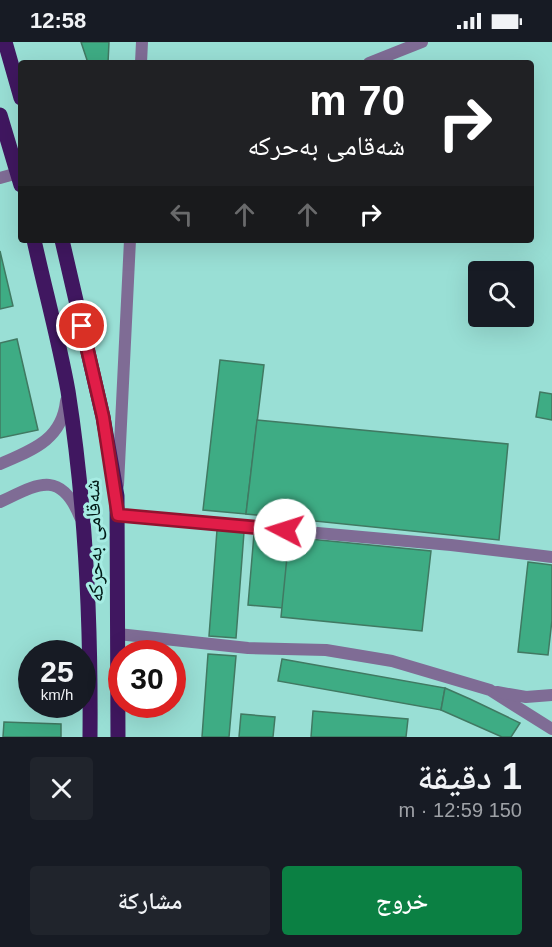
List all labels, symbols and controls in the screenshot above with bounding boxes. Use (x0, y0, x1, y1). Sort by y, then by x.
text: 12:58 (30, 8, 86, 33)
text: 70 m (309, 77, 405, 124)
icon: right (426, 84, 504, 162)
text: شەقامی بەحرکە (247, 131, 405, 161)
icon: left (165, 198, 198, 231)
icon: ahead (228, 198, 261, 231)
icon: ahead (291, 198, 324, 231)
icon: right (354, 198, 387, 231)
map controls (468, 261, 534, 327)
button: search (468, 261, 534, 327)
pin (56, 300, 107, 351)
icon: arrive (65, 309, 98, 342)
street label: شەقامی بەحرکە (80, 479, 109, 603)
position arrow (253, 498, 317, 562)
speed limit sign: 30 (108, 640, 186, 718)
text: 25 (40, 655, 74, 688)
text: km/h (41, 686, 73, 703)
text: 1 دقيقة (417, 756, 522, 797)
button: close (30, 757, 93, 820)
text: 150 m · 12:59 (399, 799, 522, 821)
button: مشاركة (30, 866, 270, 935)
button: خروج (282, 866, 522, 935)

